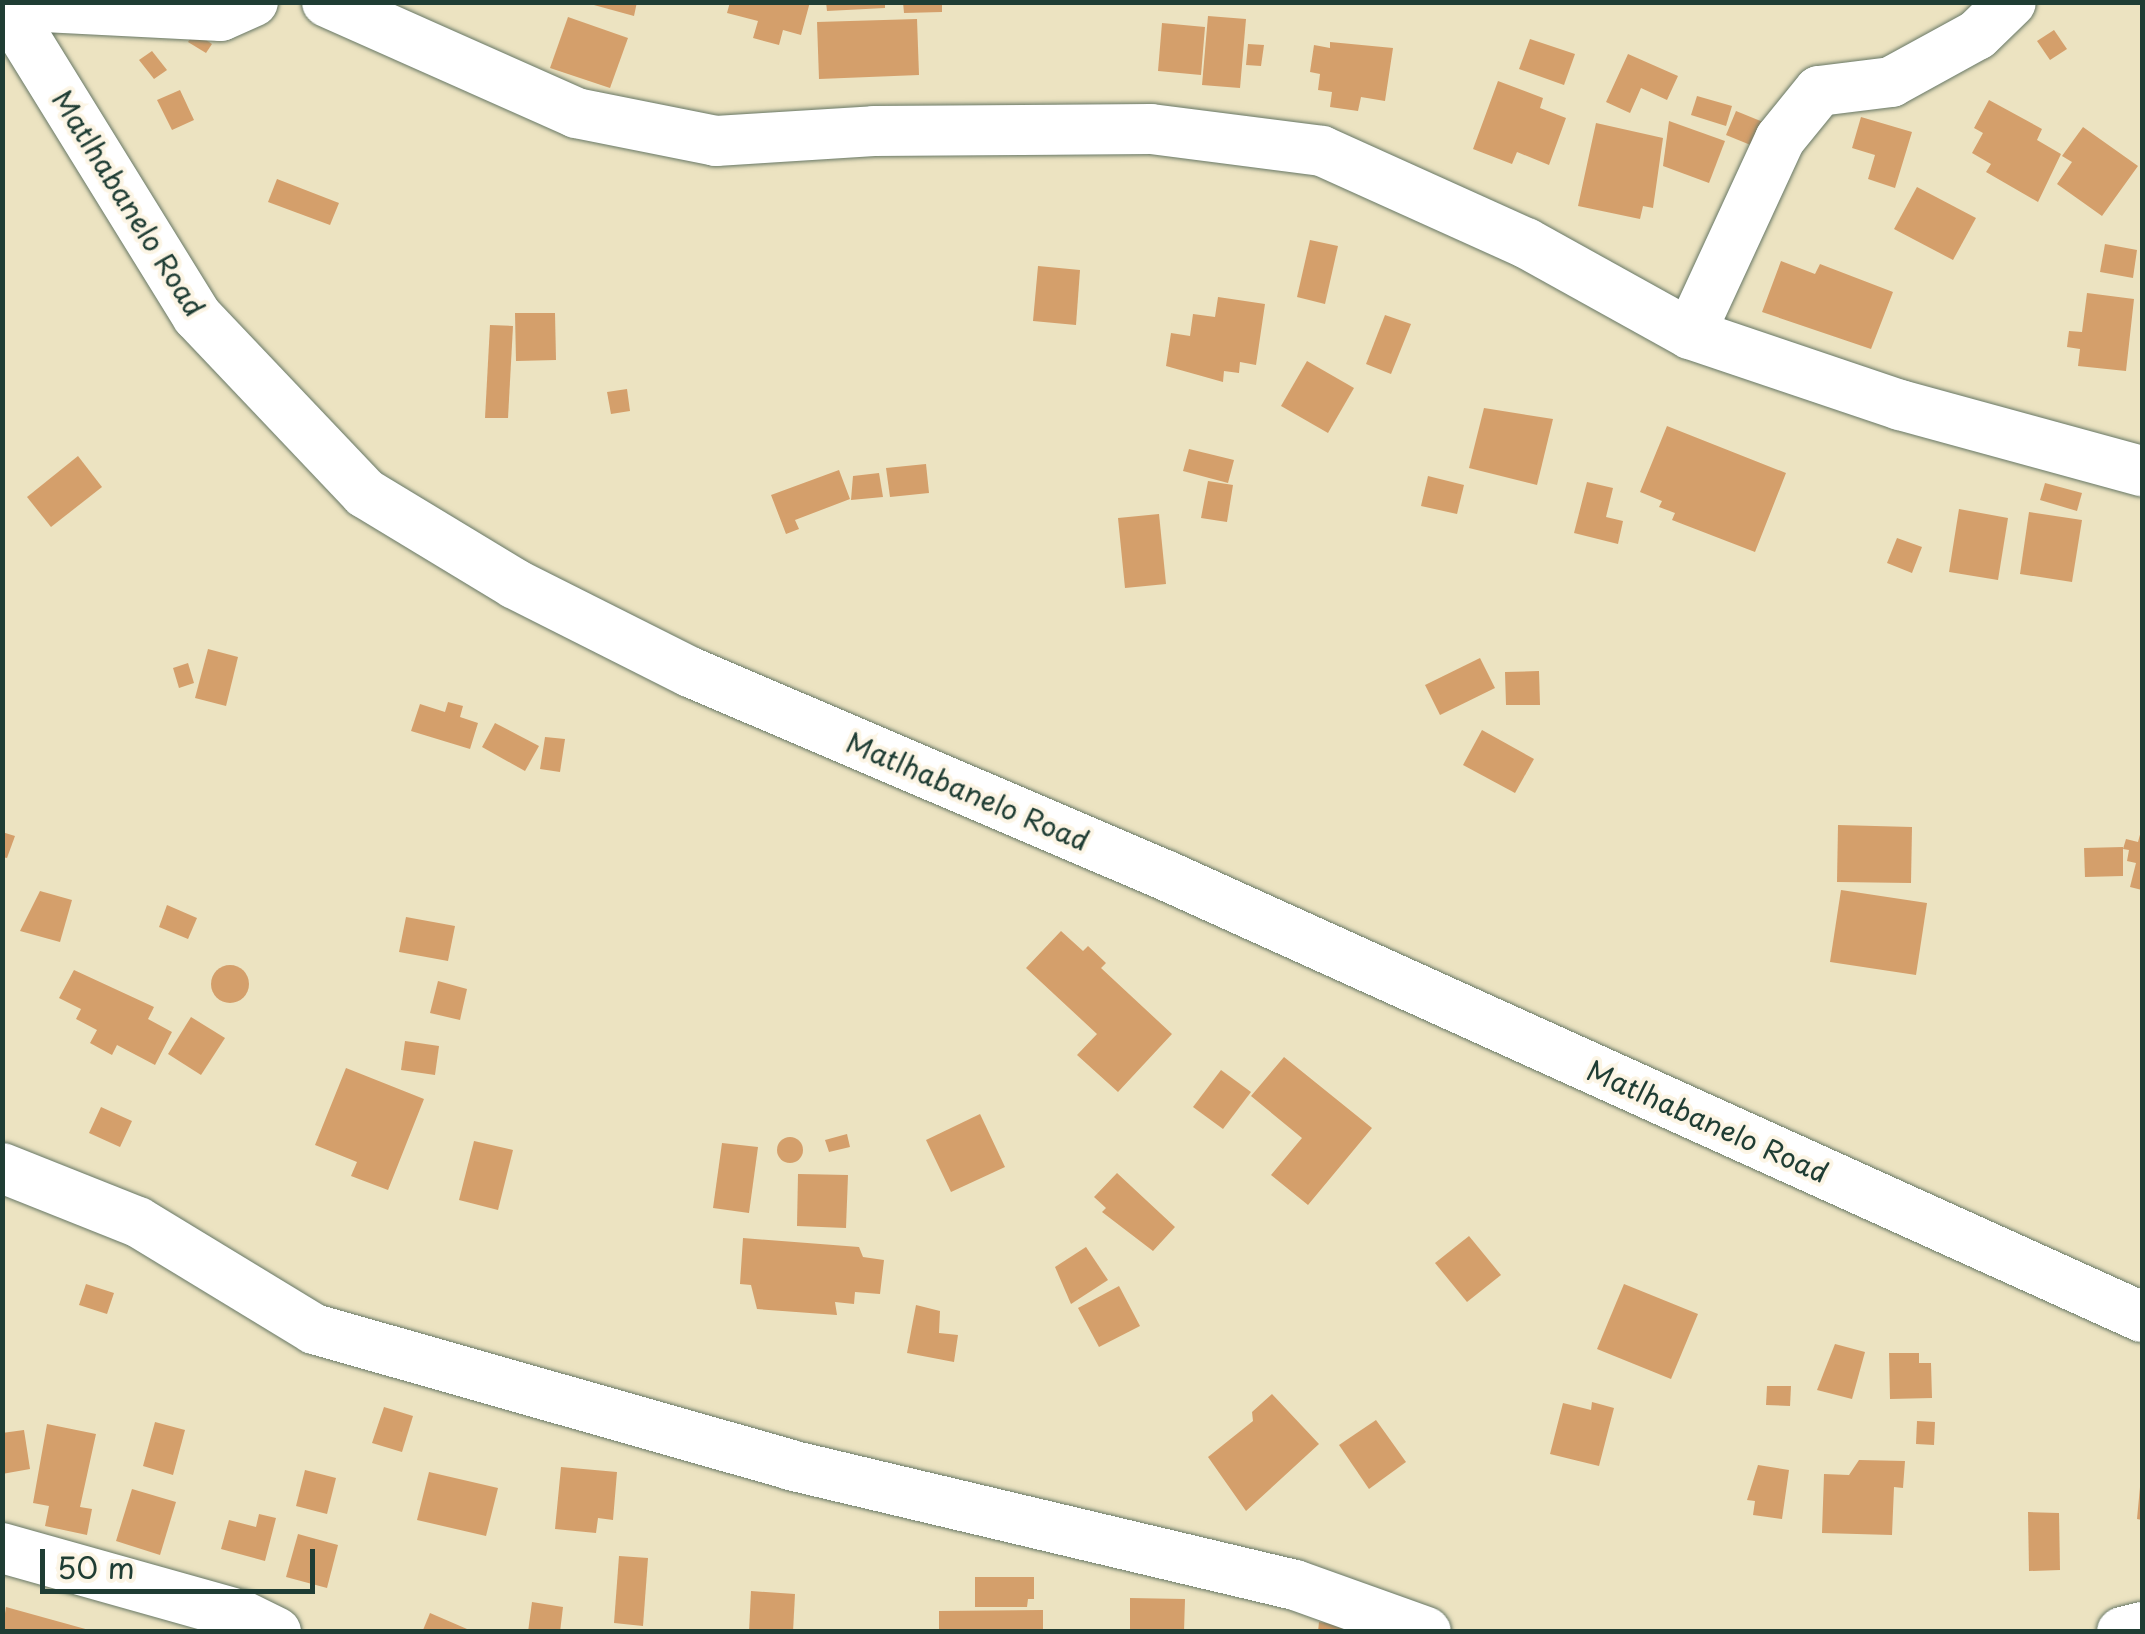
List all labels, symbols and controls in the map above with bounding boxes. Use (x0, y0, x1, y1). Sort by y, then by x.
street label: Matlhabanelo Road (46, 84, 212, 322)
street label: Matlhabanelo Road (842, 725, 1094, 857)
street label: Matlhabanelo Road (1582, 1053, 1834, 1189)
scale bar (45, 1529, 320, 1591)
text: 50 m (57, 1544, 135, 1589)

